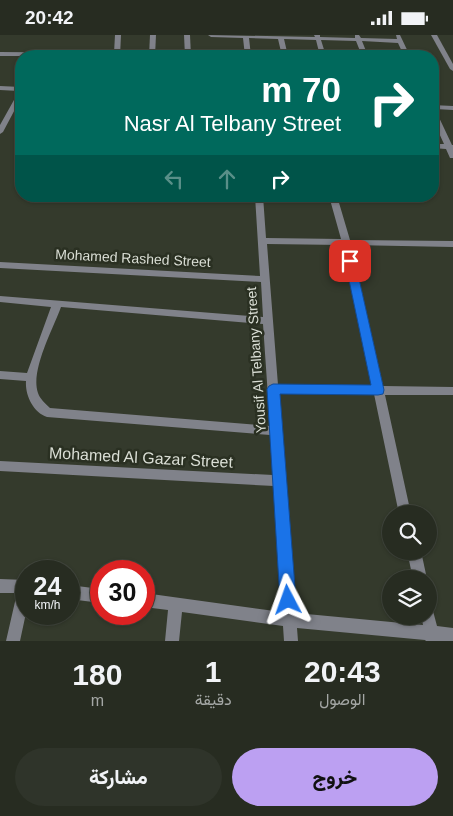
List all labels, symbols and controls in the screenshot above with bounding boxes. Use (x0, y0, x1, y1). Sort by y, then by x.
text: 20:42 (25, 7, 74, 28)
text: 70 m (261, 70, 341, 109)
icon: right (359, 70, 424, 135)
text: Nasr Al Telbany Street (124, 111, 341, 136)
icon: left (160, 165, 188, 193)
icon: ahead (213, 165, 241, 193)
icon: right (266, 165, 294, 193)
pin (329, 240, 371, 282)
street label: Mohamed Rashed Street (55, 246, 211, 270)
icon: arrive (336, 247, 364, 275)
street label: Yousif Al Telbany Street (243, 286, 269, 434)
street label: Mohamed Al Gazar Street (49, 444, 234, 471)
map controls (382, 505, 437, 625)
button: search (382, 505, 437, 560)
speed limit sign: 30 (90, 560, 155, 625)
button: layers (382, 570, 437, 625)
text: 24 (34, 572, 61, 600)
position arrow (261, 573, 313, 625)
text: km/h (34, 598, 61, 612)
text: 1 (205, 655, 222, 688)
text: 20:43 (304, 655, 381, 688)
text: 180 (72, 658, 122, 691)
text: دقيقة (195, 691, 232, 708)
text: الوصول (319, 691, 365, 708)
text: m (91, 692, 104, 709)
button: مشاركة (15, 748, 222, 806)
button: خروج (232, 748, 438, 806)

